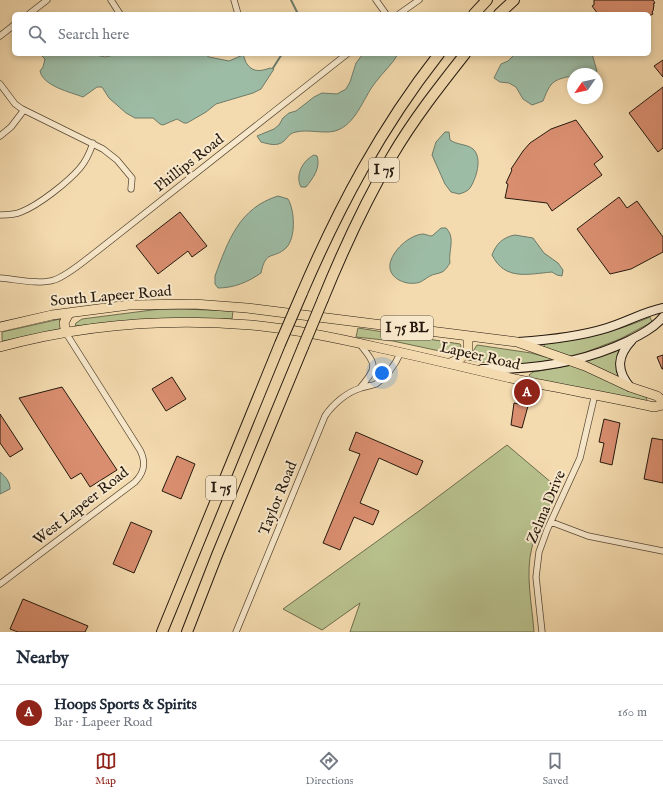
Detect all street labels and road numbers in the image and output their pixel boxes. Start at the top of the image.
street label: Phillips Road [150,129,229,196]
road number: I 75 [369,158,399,182]
street label: South Lapeer Road [50,281,173,311]
road number: I 75 BL [381,316,433,340]
street label: Lapeer Road [438,338,523,375]
street label: Taylor Road [255,457,302,538]
street label: West Lapeer Road [29,462,133,549]
street label: Zelma Drive [522,467,570,547]
road number: I 75 [206,476,236,500]

